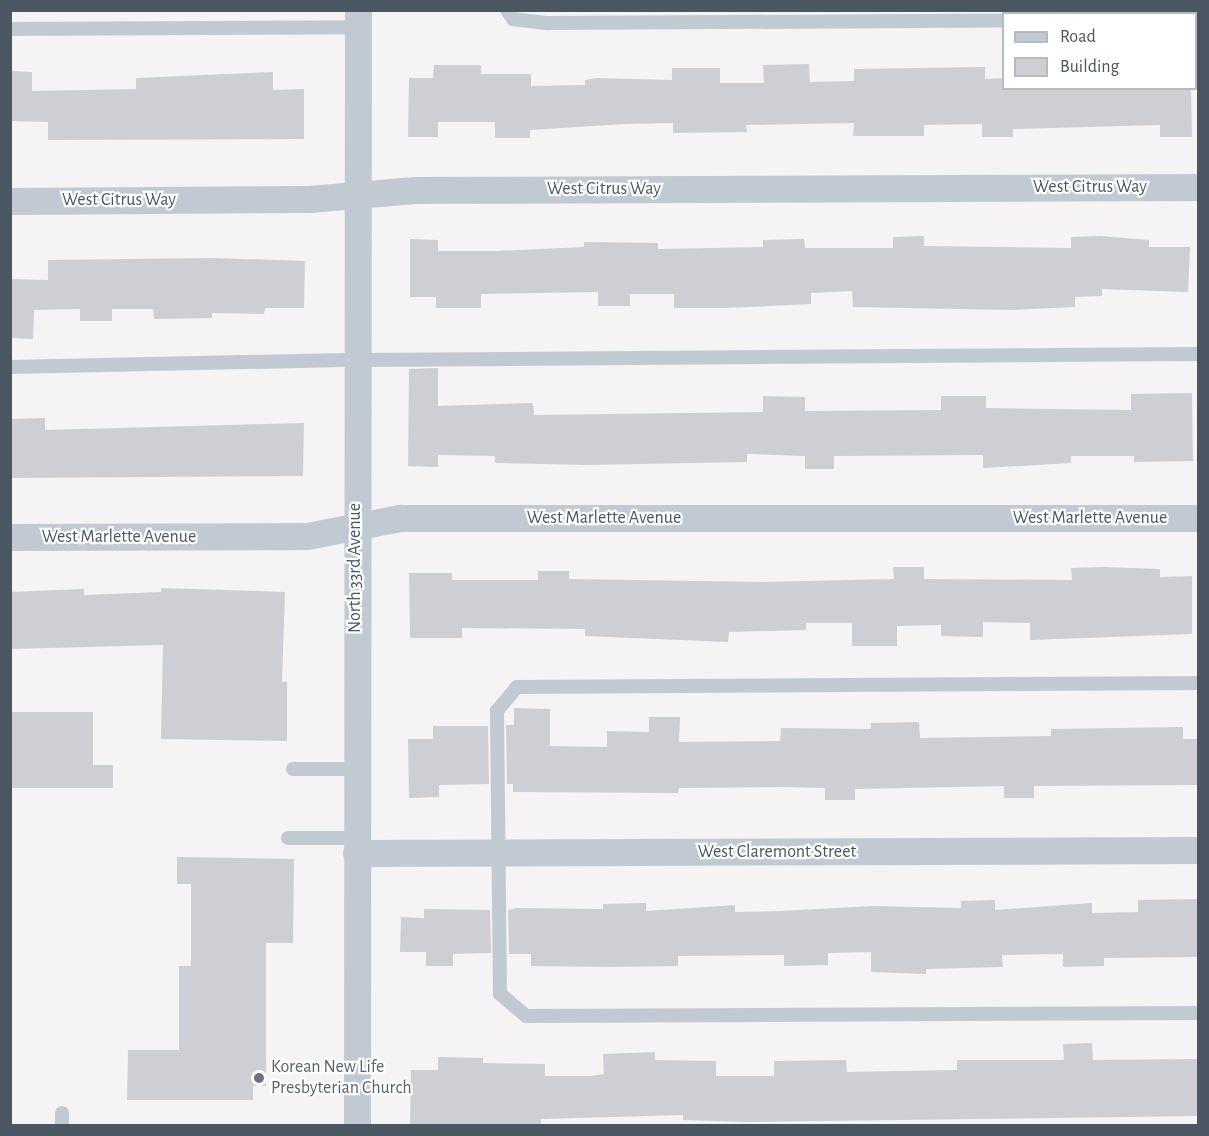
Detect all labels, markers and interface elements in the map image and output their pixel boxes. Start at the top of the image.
legend [1002,12,1197,90]
text: Road [1060,28,1096,46]
text: Building [1060,58,1119,76]
street label: West Citrus Way [1033,176,1147,198]
street label: West Citrus Way [547,178,661,200]
street label: West Citrus Way [62,189,176,211]
street label: North 33rd Avenue [344,503,366,633]
street label: West Marlette Avenue [527,507,681,529]
street label: West Marlette Avenue [1013,507,1167,529]
street label: West Marlette Avenue [42,526,196,548]
street label: West Claremont Street [698,841,856,863]
place label: Korean New Life Presbyterian Church [271,1057,412,1100]
marker: Korean New Life Presbyterian Church [252,1071,266,1085]

